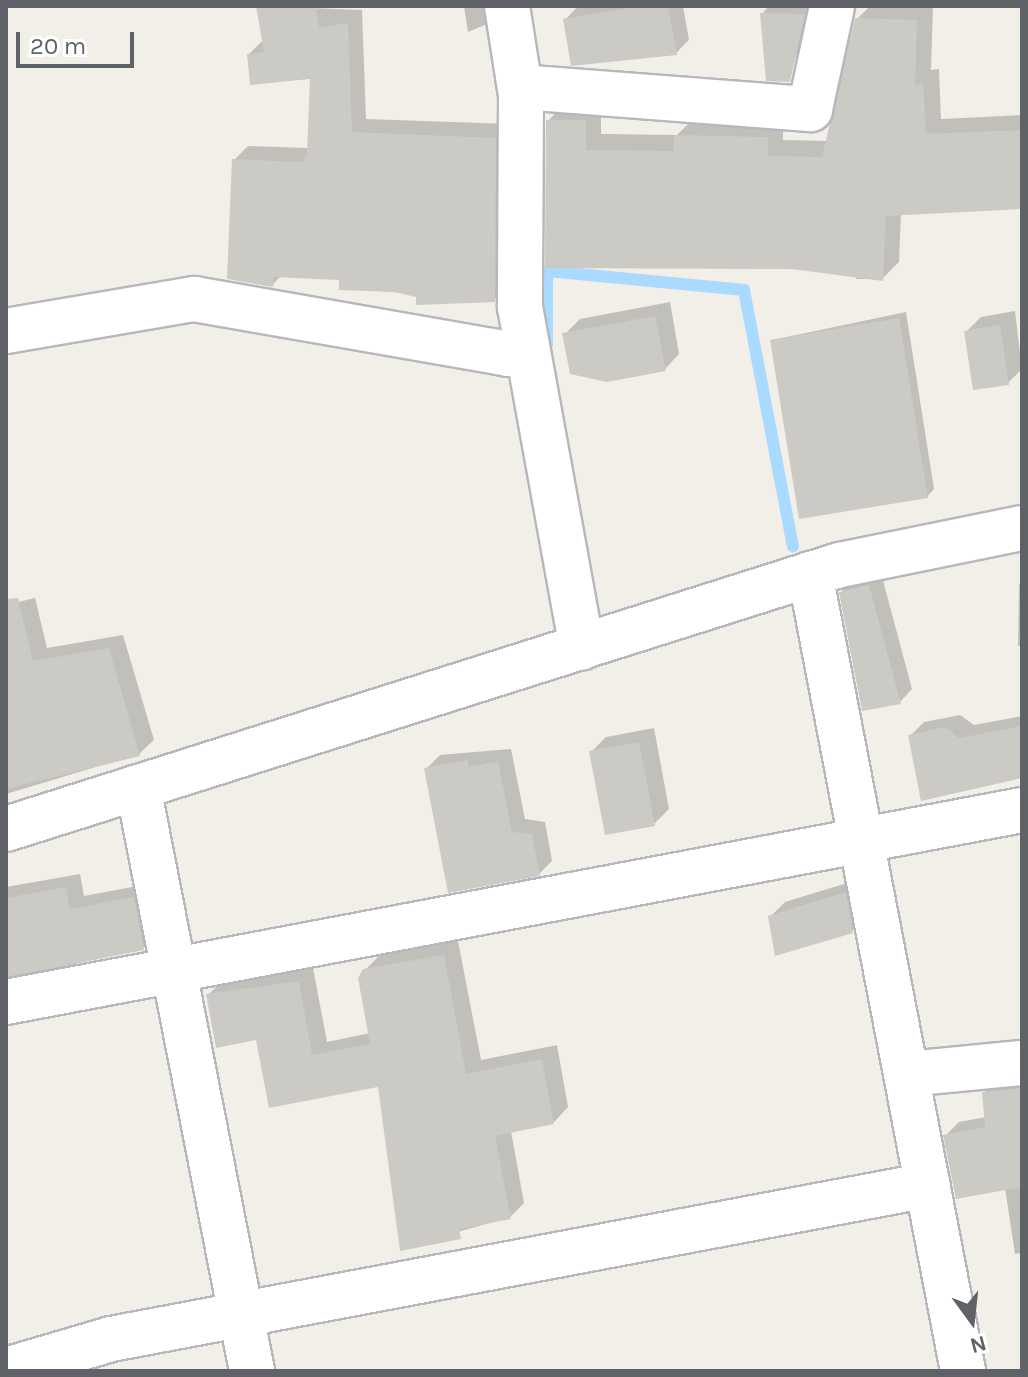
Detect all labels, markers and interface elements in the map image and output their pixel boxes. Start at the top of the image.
scale bar [20,16,138,66]
text: 20 m [30,32,86,60]
north arrow [932,1281,1012,1361]
text: N [967,1330,989,1359]

